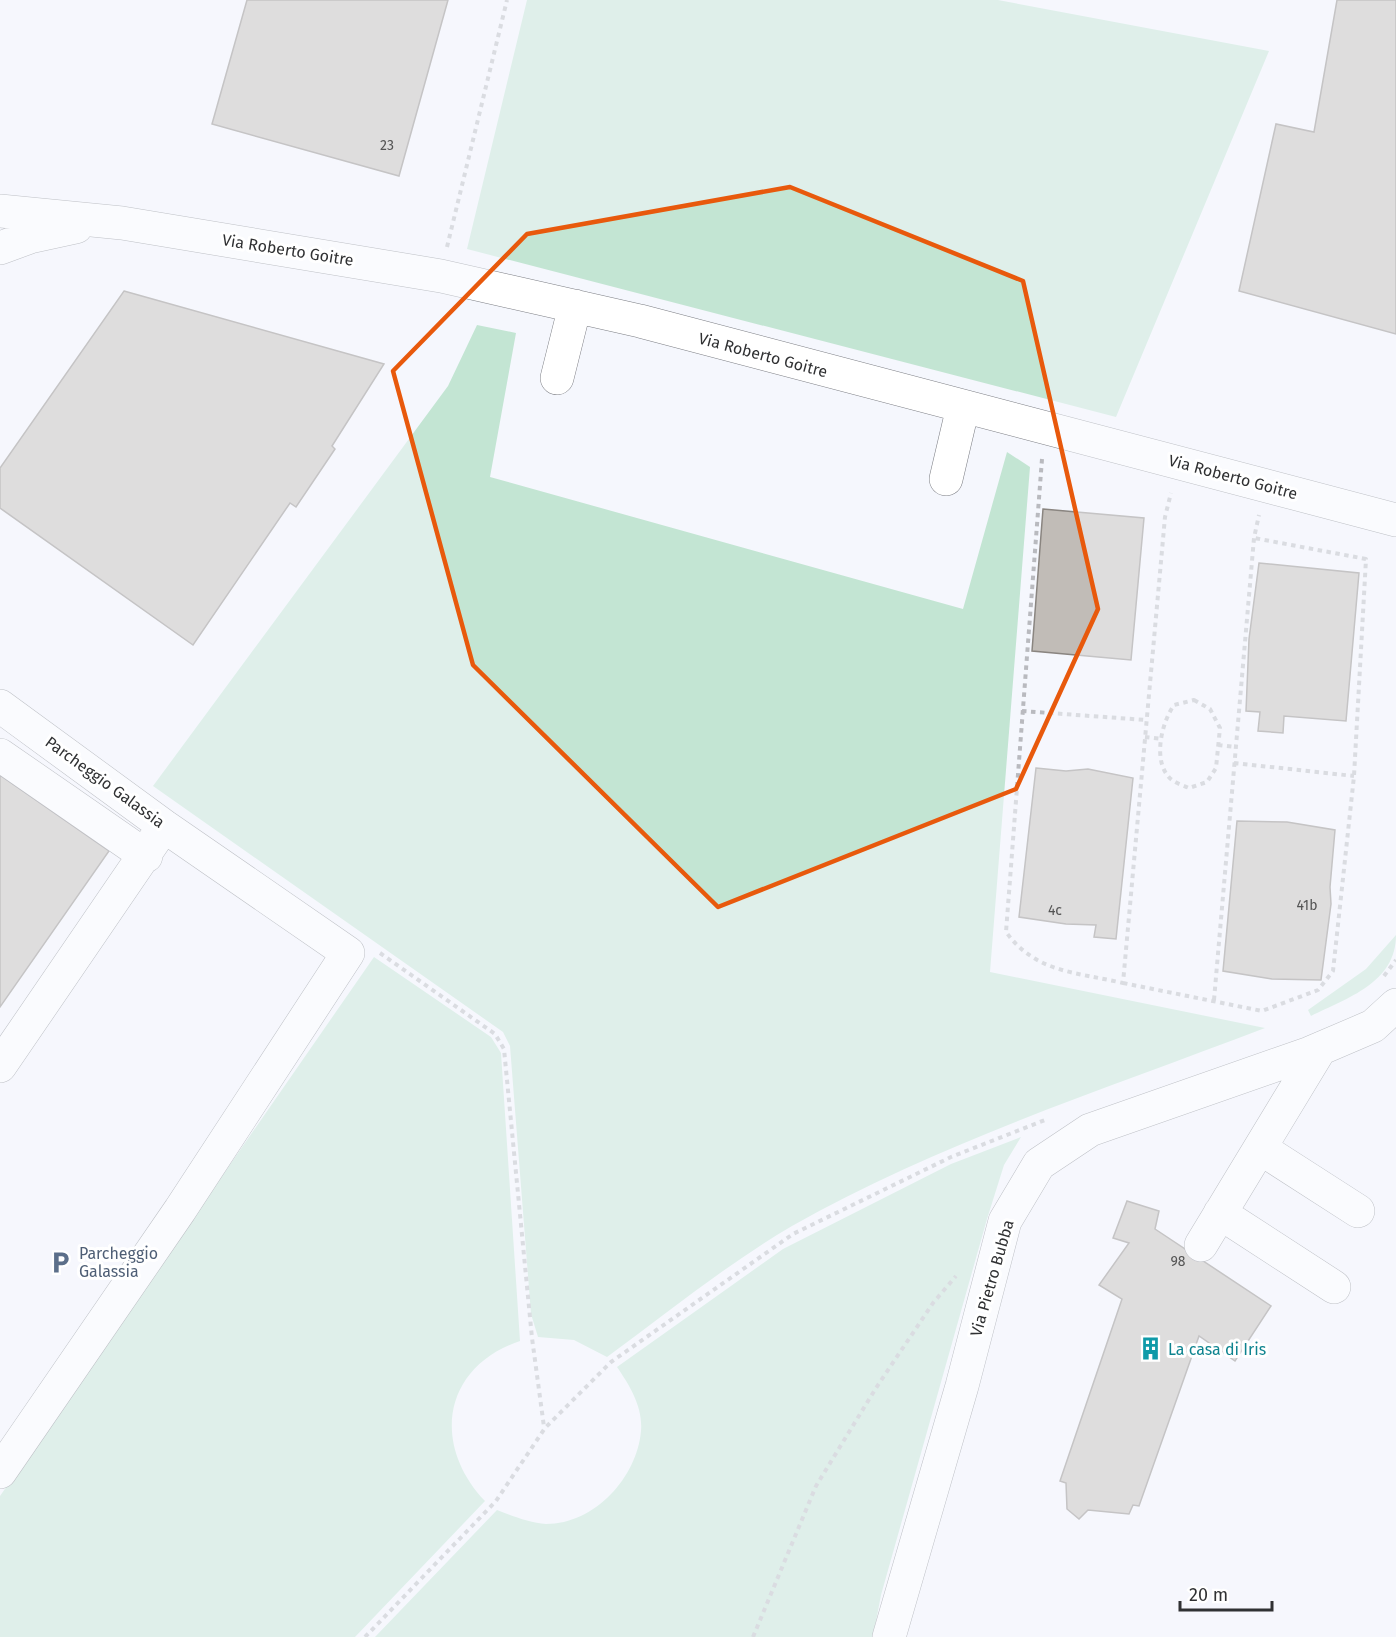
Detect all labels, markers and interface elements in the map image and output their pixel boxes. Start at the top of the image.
house number: 23 [380,137,394,154]
street label: Via Roberto Goitre [221,230,355,270]
street label: Via Roberto Goitre [696,329,830,381]
street label: Via Roberto Goitre [1166,451,1300,503]
street label: Parcheggio Galassia [42,732,168,832]
house number: 41b [1296,897,1318,914]
house number: 4c [1048,902,1062,919]
street label: Via Pietro Bubba [966,1217,1018,1339]
place label: Parcheggio Galassia [79,1244,158,1281]
parking icon: Parcheggio Galassia [48,1249,74,1275]
house number: 98 [1170,1253,1186,1270]
building icon: La casa di Iris [1137,1336,1163,1362]
place label: La casa di Iris [1168,1340,1266,1359]
scale bar [1180,1574,1272,1612]
text: 20 m [1189,1584,1228,1606]

